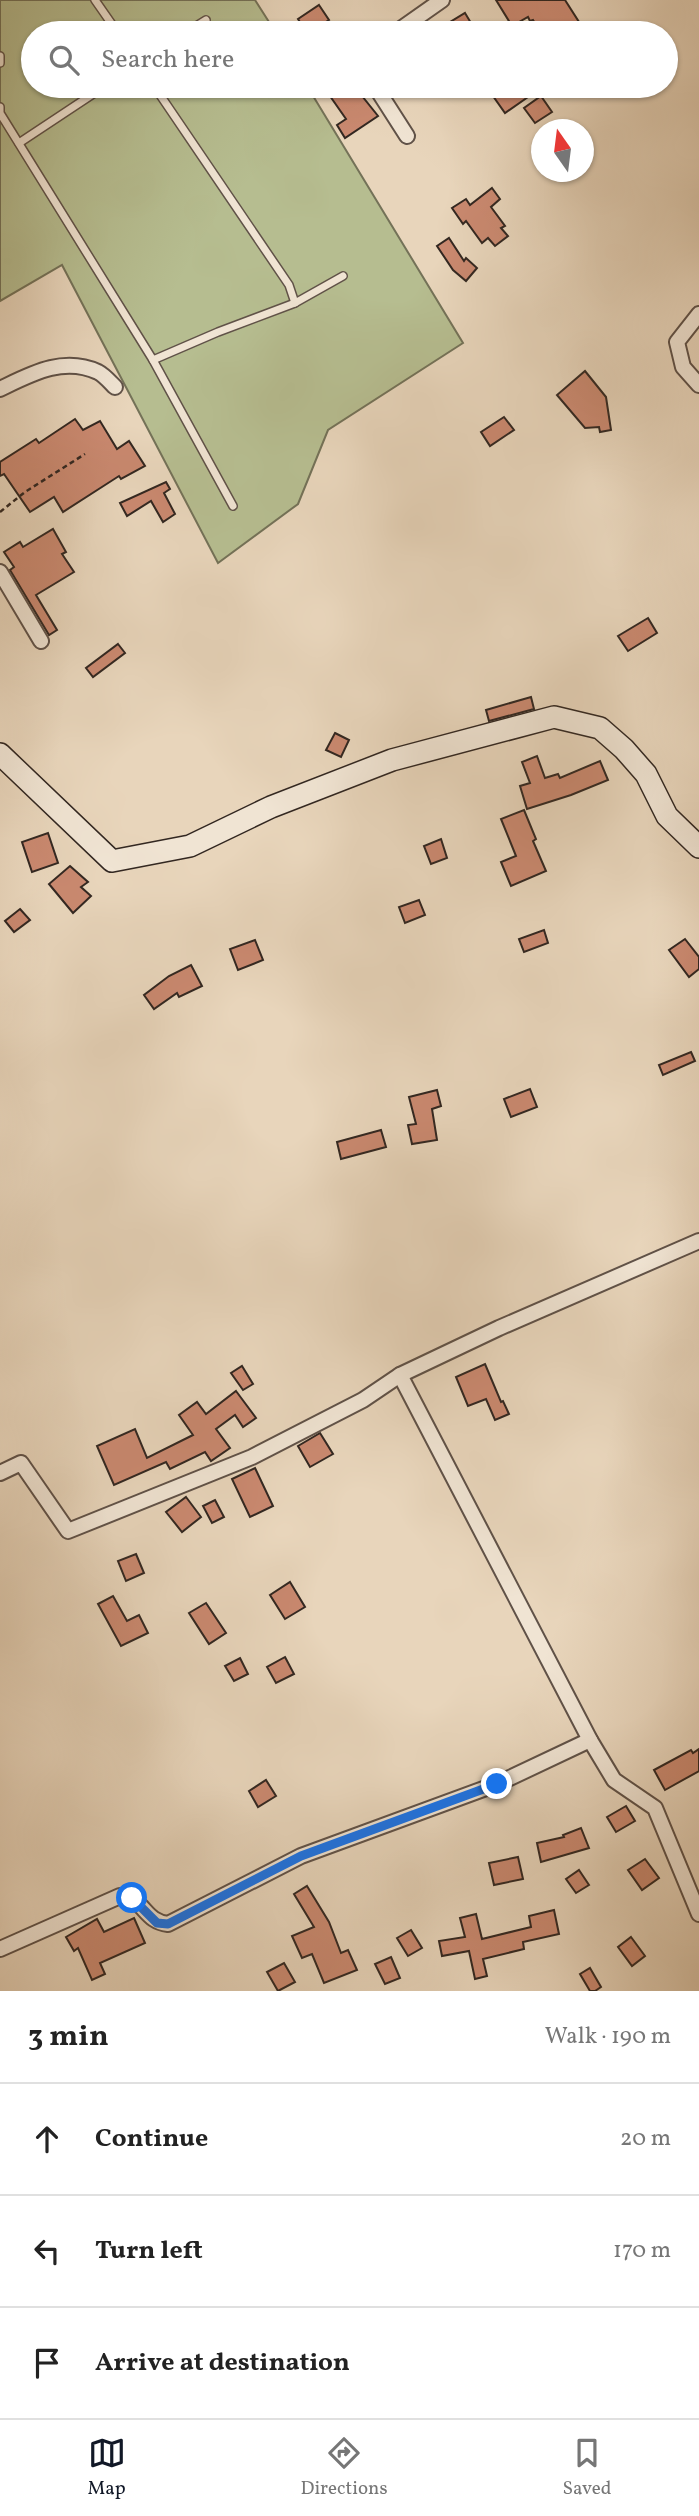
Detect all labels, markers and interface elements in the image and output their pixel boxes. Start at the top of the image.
search box [21,21,678,98]
icon: search [45,41,83,79]
text: Search here [101,42,234,78]
north arrow [531,119,594,182]
route end [481,1768,512,1799]
route start [116,1882,147,1913]
text: 3 min [28,2016,109,2058]
text: Walk · 190 m [545,2021,671,2053]
icon: ahead [28,2120,66,2158]
text: Continue [95,2121,208,2157]
text: 20 m [620,2123,671,2155]
icon: left [28,2232,66,2270]
text: Turn left [95,2233,203,2269]
text: 170 m [613,2235,671,2267]
icon: arrive [28,2344,66,2382]
text: Arrive at destination [95,2345,350,2381]
tab: Map [87,2434,126,2502]
tab: Directions [301,2434,388,2502]
tab: Saved [563,2434,611,2502]

